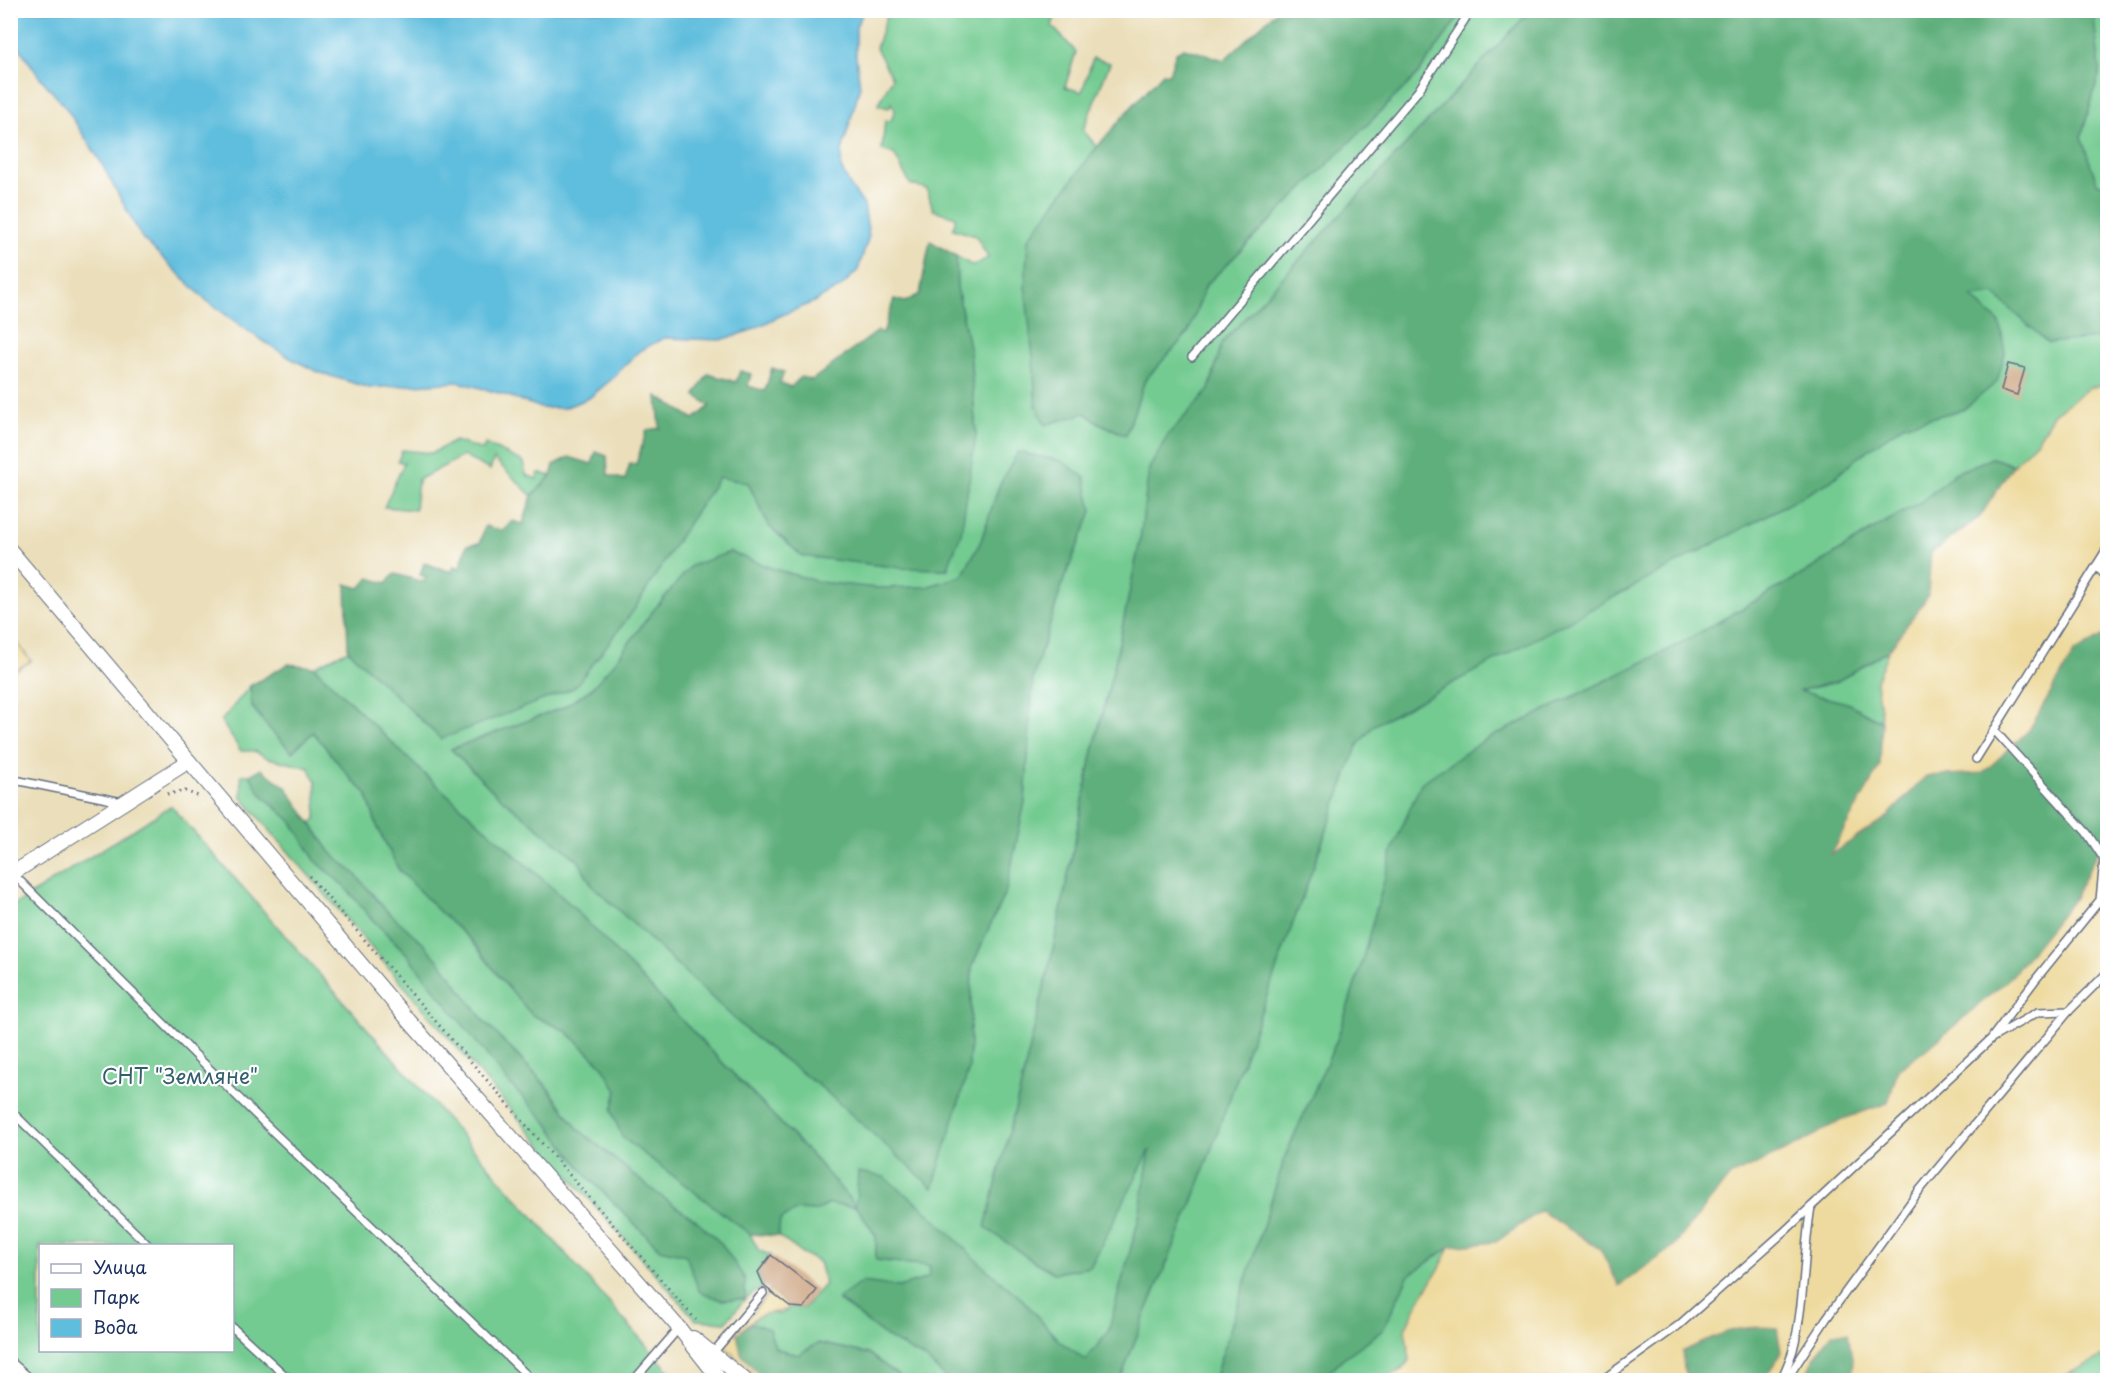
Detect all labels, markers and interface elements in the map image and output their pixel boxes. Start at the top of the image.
park label: СНТ "Земляне" [102,1059,258,1091]
legend [39,1244,234,1352]
text: Улица [93,1253,147,1280]
text: Парк [93,1283,140,1310]
text: Вода [93,1313,138,1340]

